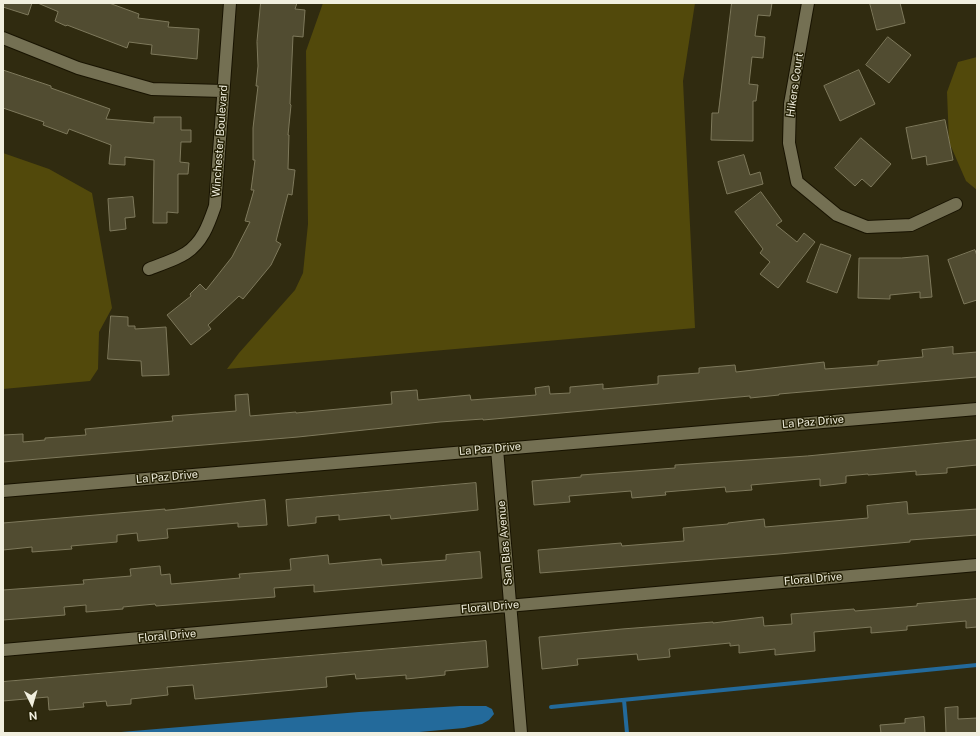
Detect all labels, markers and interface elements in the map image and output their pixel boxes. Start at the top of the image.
street label: Hikers Court [784,52,806,118]
street label: Winchester Boulevard [209,84,231,198]
street label: La Paz Drive [781,413,845,431]
street label: La Paz Drive [458,440,522,458]
street label: La Paz Drive [135,468,199,486]
street label: San Blas Avenue [495,500,515,586]
street label: Floral Drive [783,570,843,588]
street label: Floral Drive [460,598,520,616]
street label: Floral Drive [137,627,197,645]
north arrow [12,684,52,724]
text: N [28,710,38,722]

